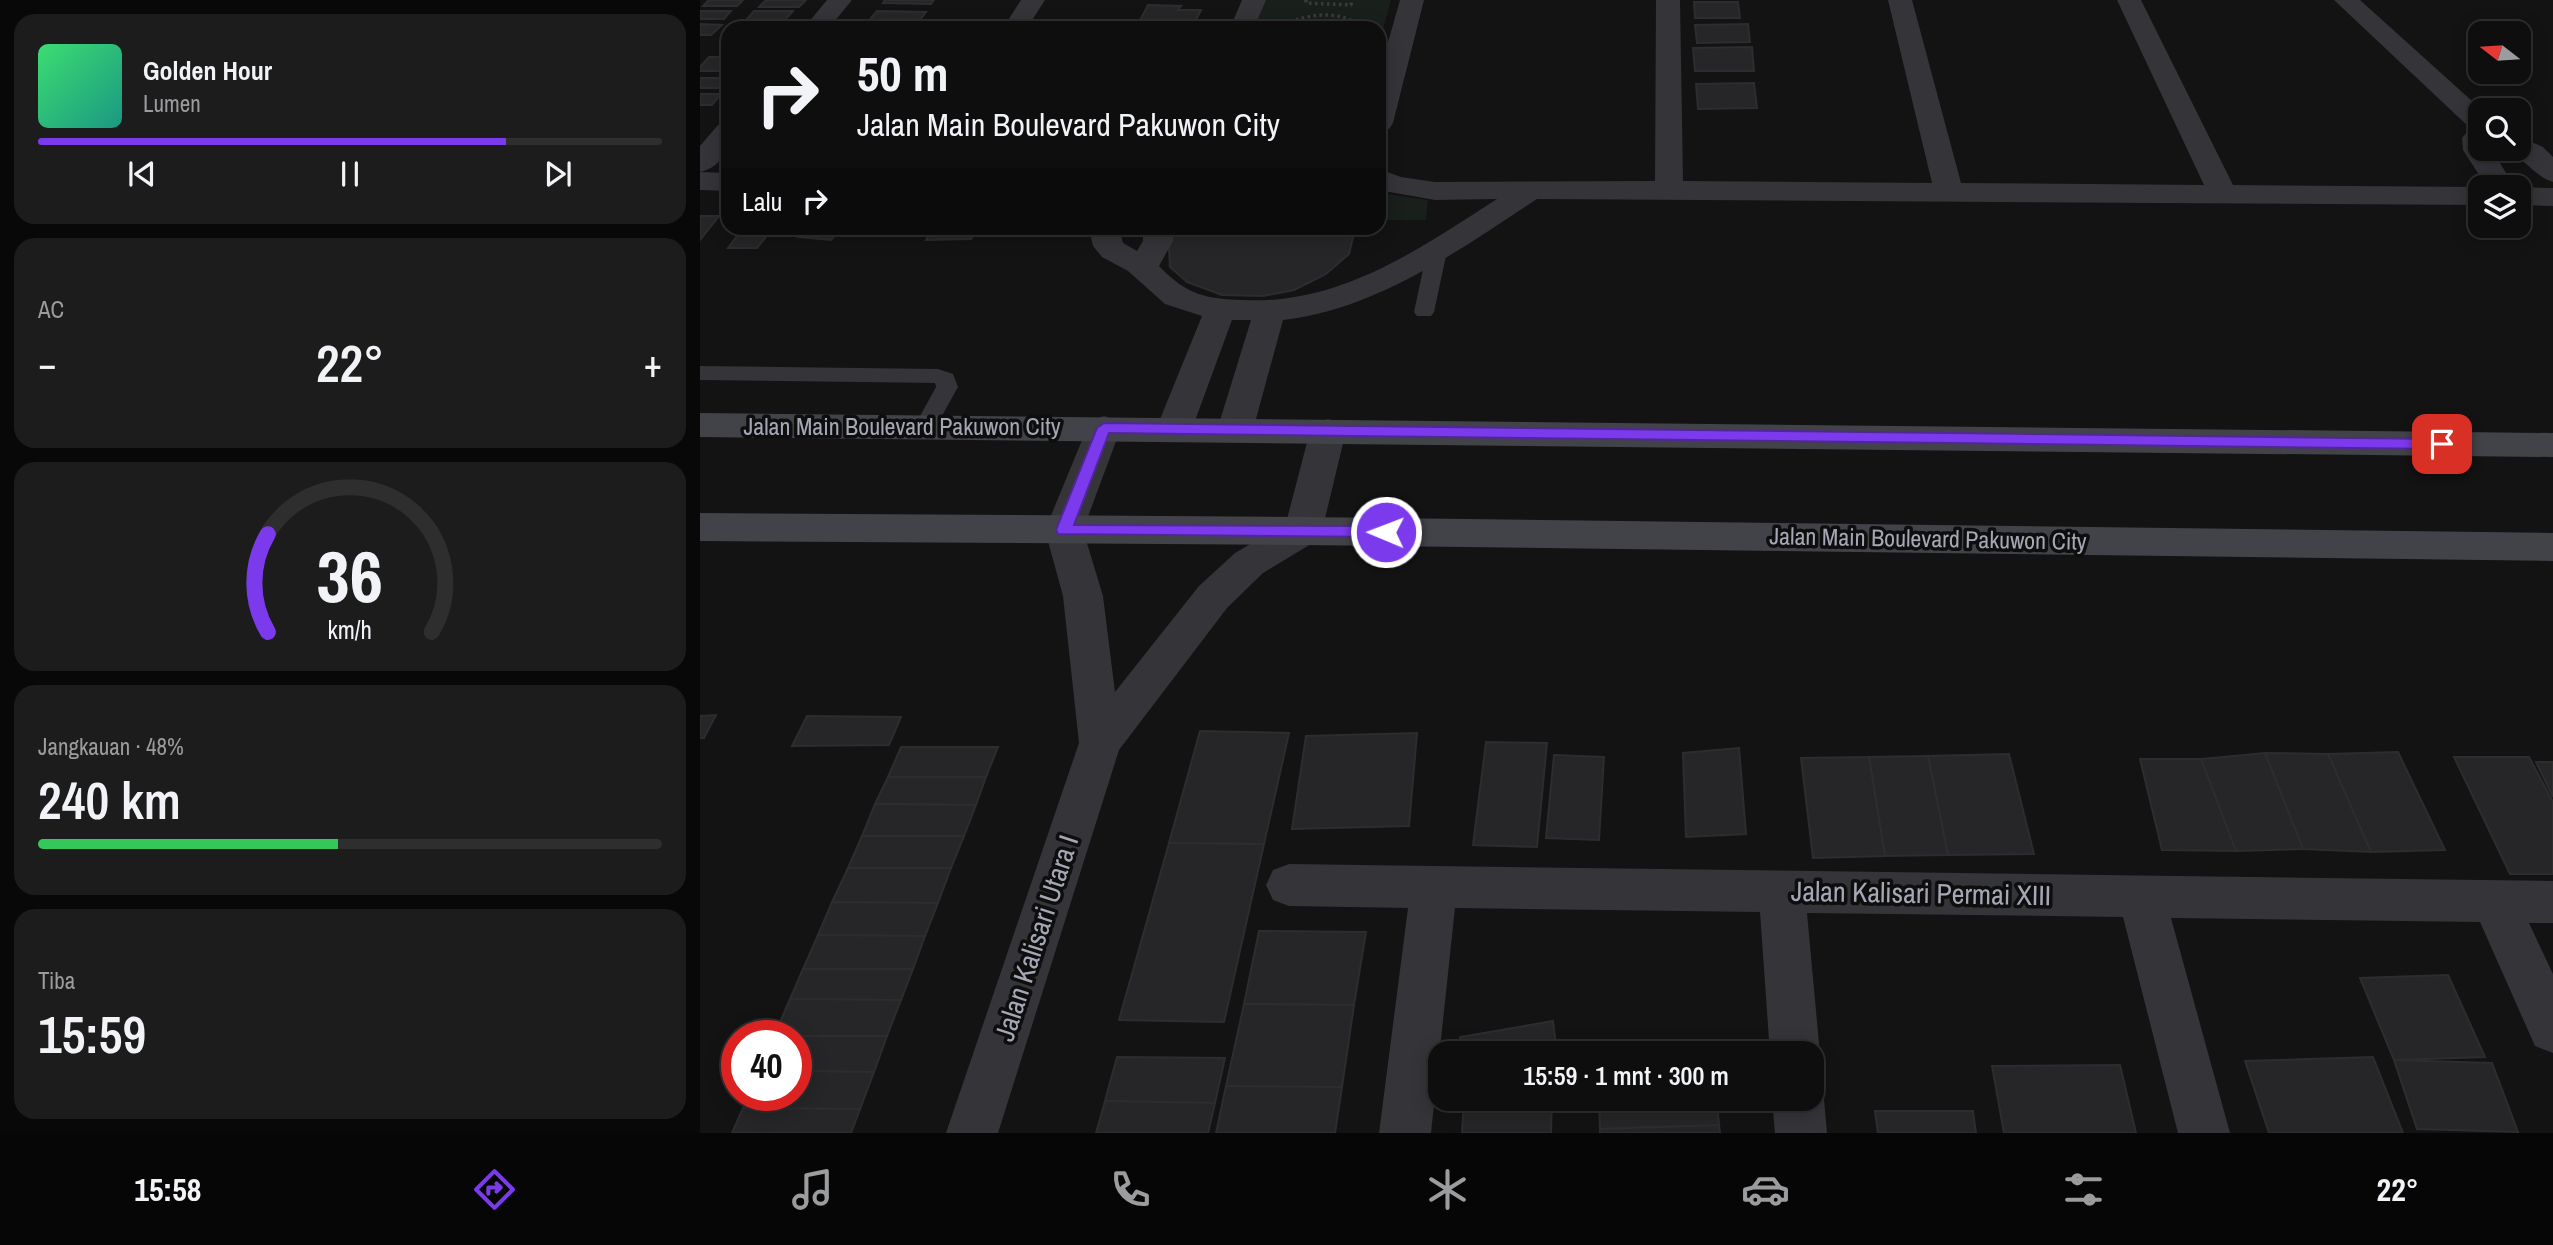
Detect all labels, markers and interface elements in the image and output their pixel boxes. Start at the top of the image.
north arrow [2468,21,2530,84]
map controls [2468,21,2531,238]
text: 50 m [857,40,949,106]
icon: right [742,49,833,140]
text: Golden Hour [143,53,272,88]
text: Lumen [143,88,201,119]
button: search [2468,98,2531,161]
text: Jalan Main Boulevard Pakuwon City [857,103,1280,146]
icon: previous [123,155,161,193]
icon: pause [331,155,369,193]
icon: next [539,155,577,193]
button: layers [2468,175,2531,238]
icon: right [796,182,834,220]
text: Lalu [742,184,782,219]
text: AC [38,294,64,325]
text: 22° [316,328,384,398]
text: − [38,338,56,389]
text: + [644,338,662,389]
street label: Jalan Main Boulevard Pakuwon City [743,410,1061,442]
pin [2412,414,2472,474]
icon: arrive [2423,425,2461,463]
position arrow [1349,495,1423,569]
street label: Jalan Main Boulevard Pakuwon City [1769,519,2087,557]
text: 36 [317,528,383,626]
text: km/h [328,613,372,647]
text: Jangkauan · 48% [38,731,184,762]
text: 240 km [38,765,181,835]
street label: Jalan Kalisari Utara I [985,830,1087,1046]
street label: Jalan Kalisari Permai XIII [1791,872,2051,914]
text: Tiba [38,965,75,996]
text: 15:59 [38,999,146,1069]
speed limit sign: 40 [721,1020,812,1111]
text: 15:59 · 1 mnt · 300 m [1523,1058,1729,1093]
icon: directions [470,1165,519,1214]
icon: music [788,1165,837,1214]
icon: phone [1106,1165,1155,1214]
icon: climate [1423,1165,1472,1214]
icon: car [1741,1165,1790,1214]
icon: filters [2059,1165,2108,1214]
text: 15:58 [134,1168,201,1211]
text: 22° [2377,1168,2419,1211]

